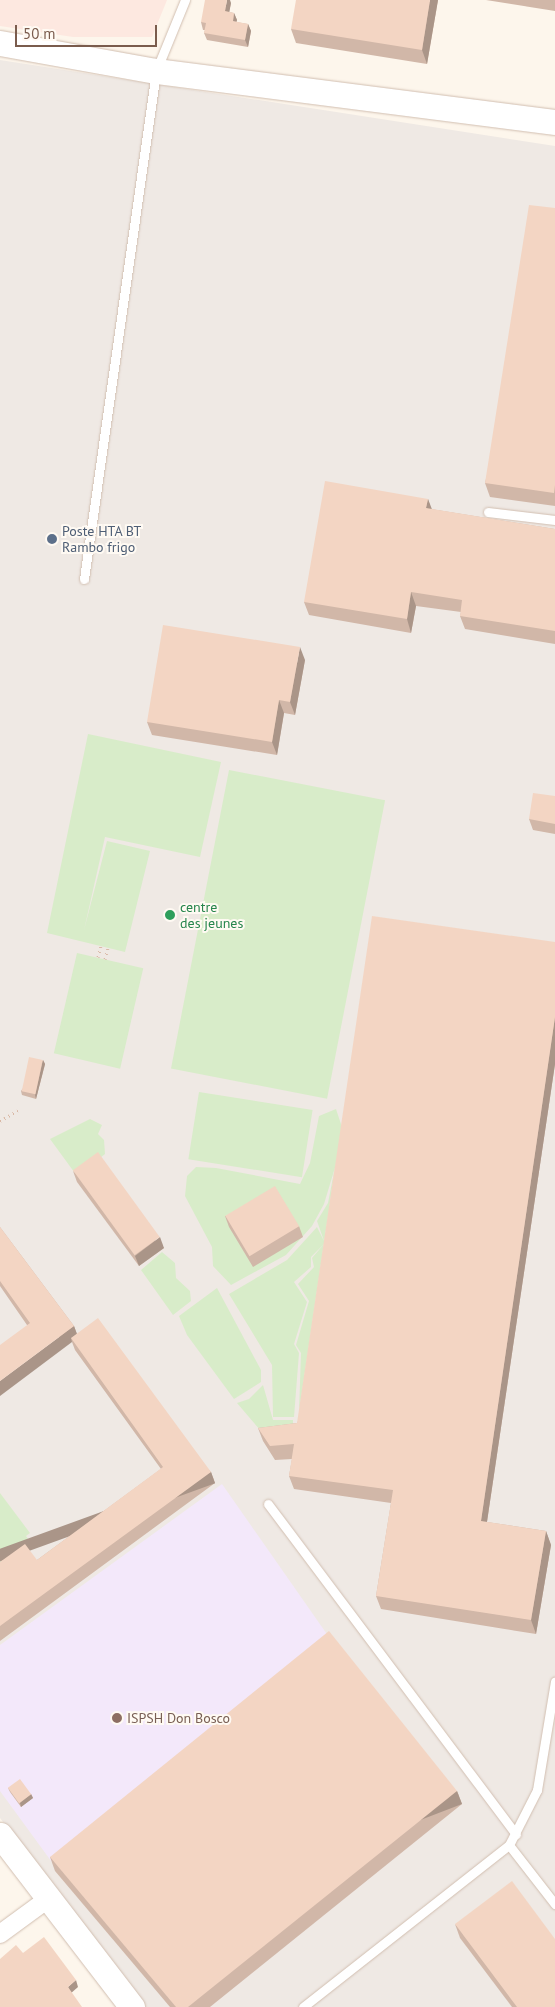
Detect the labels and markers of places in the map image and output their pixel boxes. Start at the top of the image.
place label: Poste HTA BT Rambo frigo [62,523,142,556]
marker: Poste HTA BT Rambo frigo [46,533,58,545]
place label: centre des jeunes [180,899,243,932]
marker: centre des jeunes [164,909,176,921]
place label: ISPSH Don Bosco [127,1710,230,1726]
marker: ISPSH Don Bosco [111,1712,123,1724]

